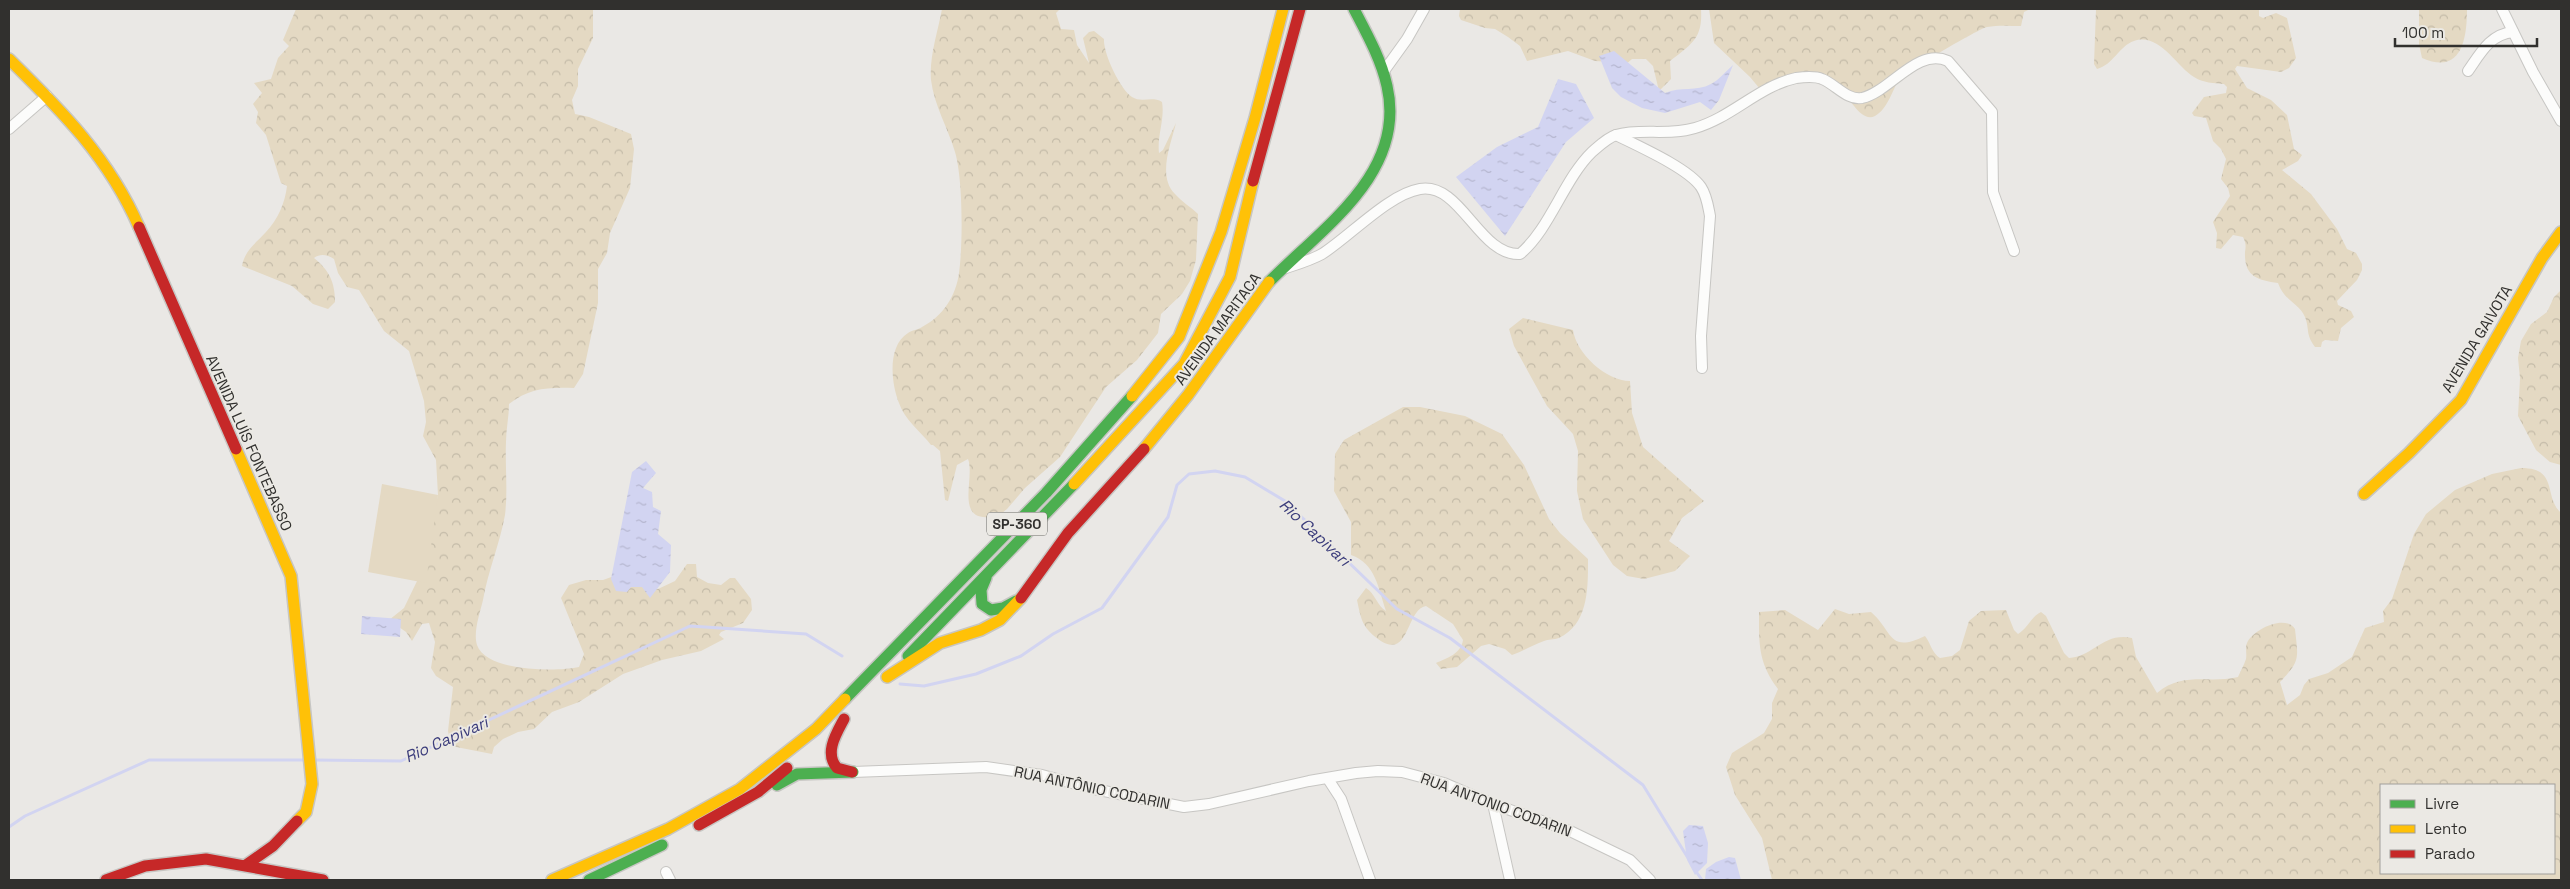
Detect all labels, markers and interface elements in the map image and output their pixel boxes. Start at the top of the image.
scale bar [2395,15,2538,47]
text: 100 m [2402,23,2444,42]
street label: AVENIDA MARITACA [1170,268,1265,389]
street label: AVENIDA GAIVOTA [2437,281,2516,396]
street label: AVENIDA LUÍS FONTEBASSO [202,352,297,534]
water label: Rio Capivari [1275,494,1356,572]
road number: SP-360 [987,512,1047,536]
water label: Rio Capivari [401,711,493,767]
street label: RUA ANTÔNIO CODARIN [1012,762,1172,813]
street label: RUA ANTONIO CODARIN [1418,768,1574,841]
legend [2380,784,2555,874]
text: Livre [2425,794,2459,813]
text: Lento [2425,819,2467,838]
text: Parado [2425,844,2475,863]

